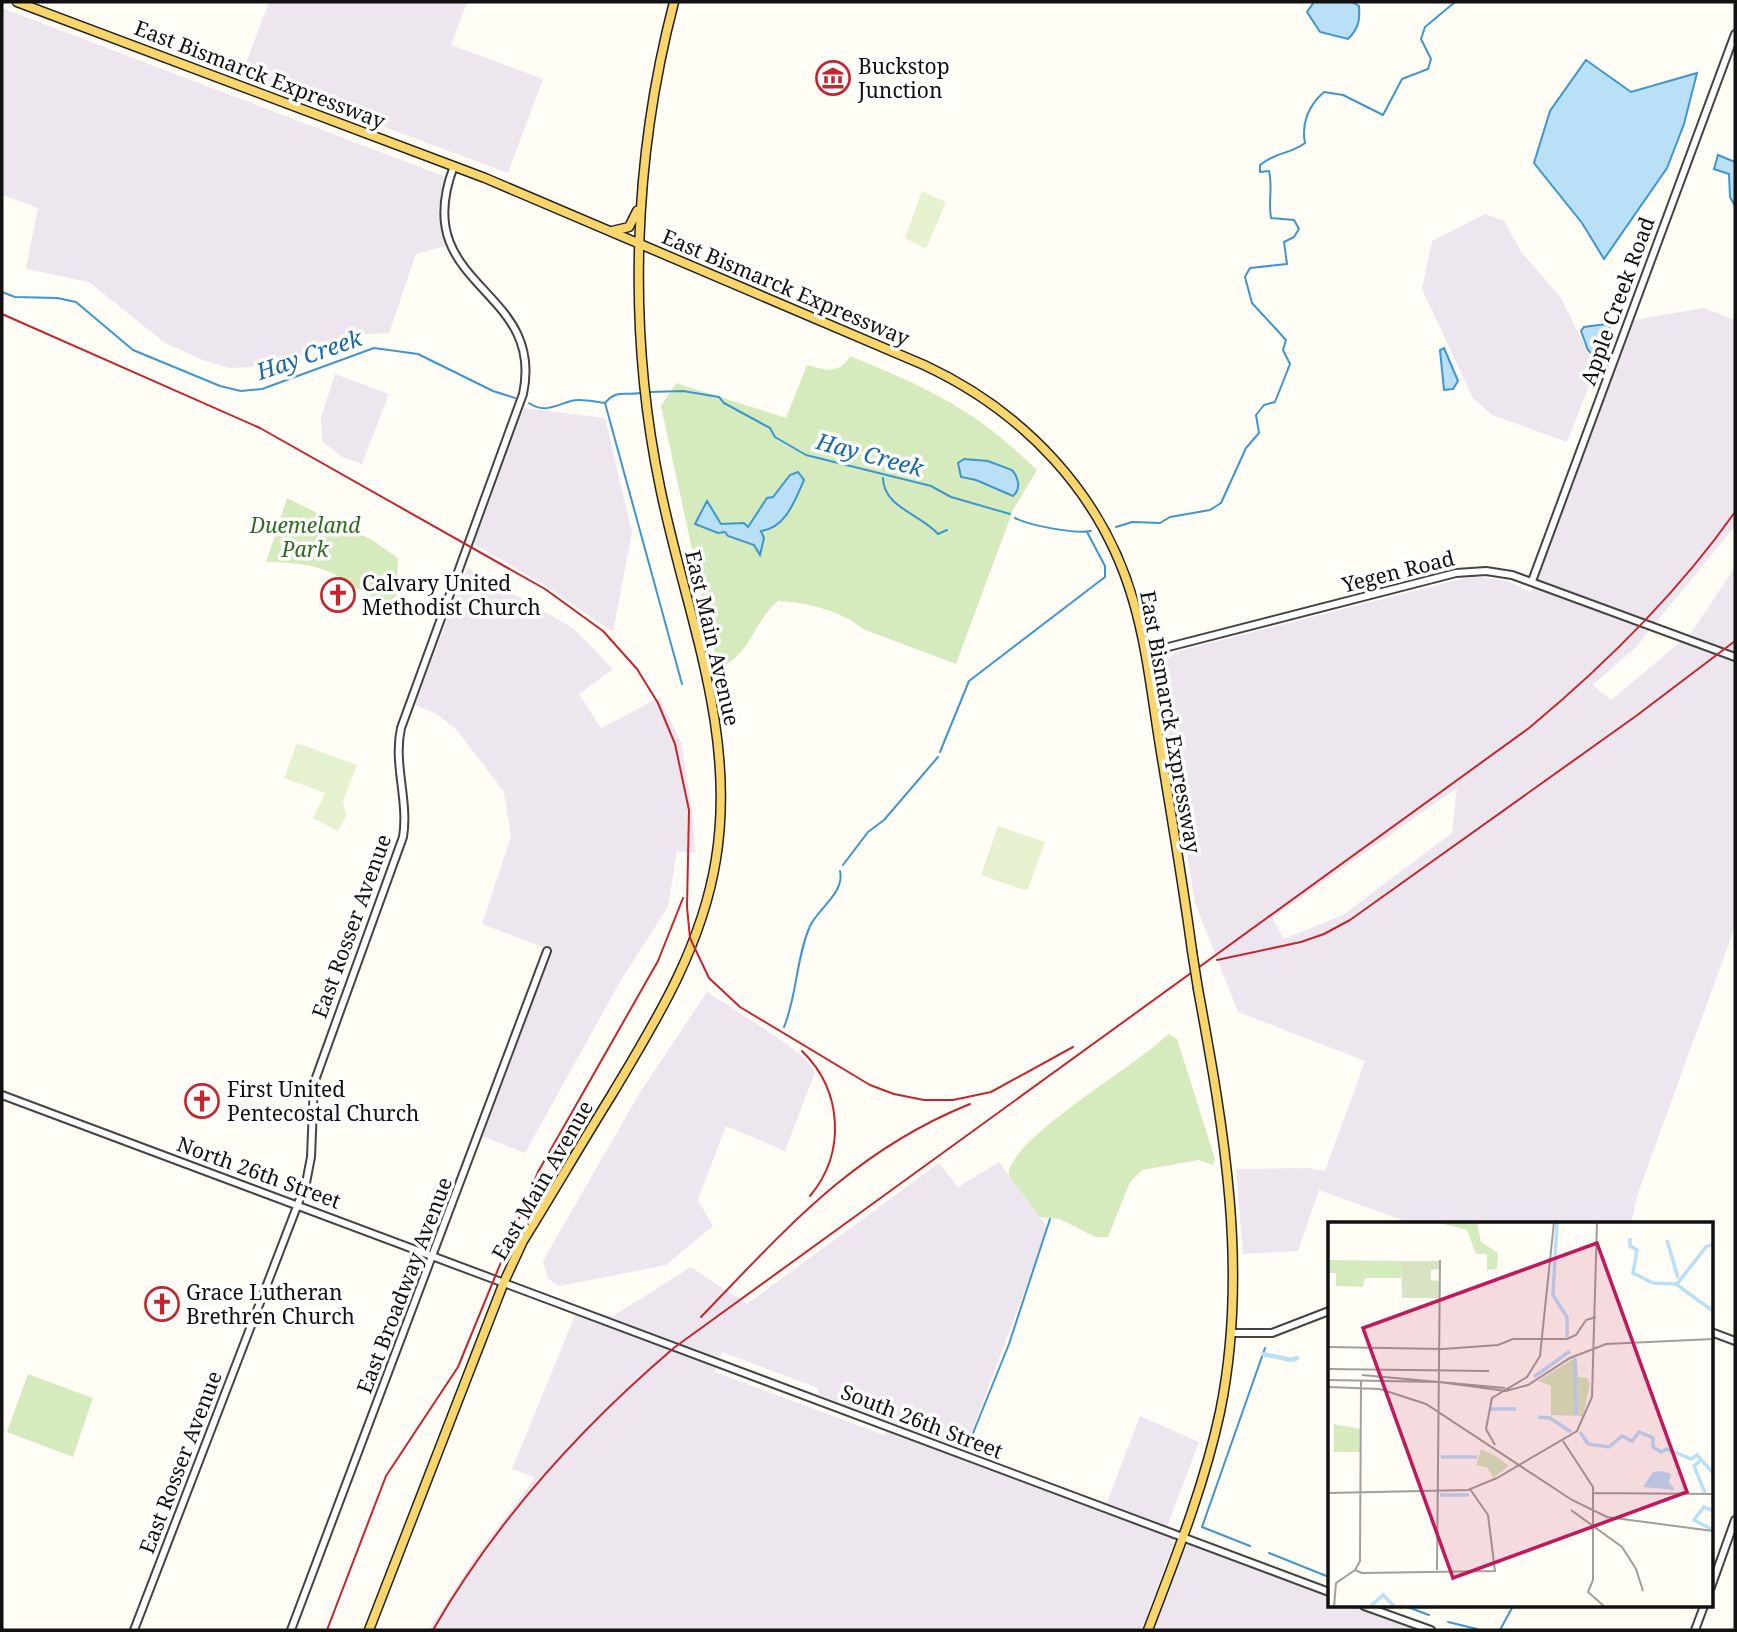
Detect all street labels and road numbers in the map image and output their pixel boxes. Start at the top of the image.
street label: East Bismarck Expressway [131,13,389,135]
street label: Apple Creek Road [1574,213,1661,389]
street label: East Bismarck Expressway [658,222,914,352]
street label: Yegen Road [1338,543,1457,599]
street label: East Main Avenue [679,547,747,729]
street label: East Bismarck Expressway [1134,588,1208,856]
street label: East Rosser Avenue [305,830,397,1022]
street label: East Main Avenue [485,1095,599,1265]
street label: North 26th Street [173,1129,345,1215]
street label: East Broadway Avenue [350,1173,458,1397]
street label: East Rosser Avenue [132,1367,228,1557]
street label: South 26th Street [837,1377,1007,1465]

